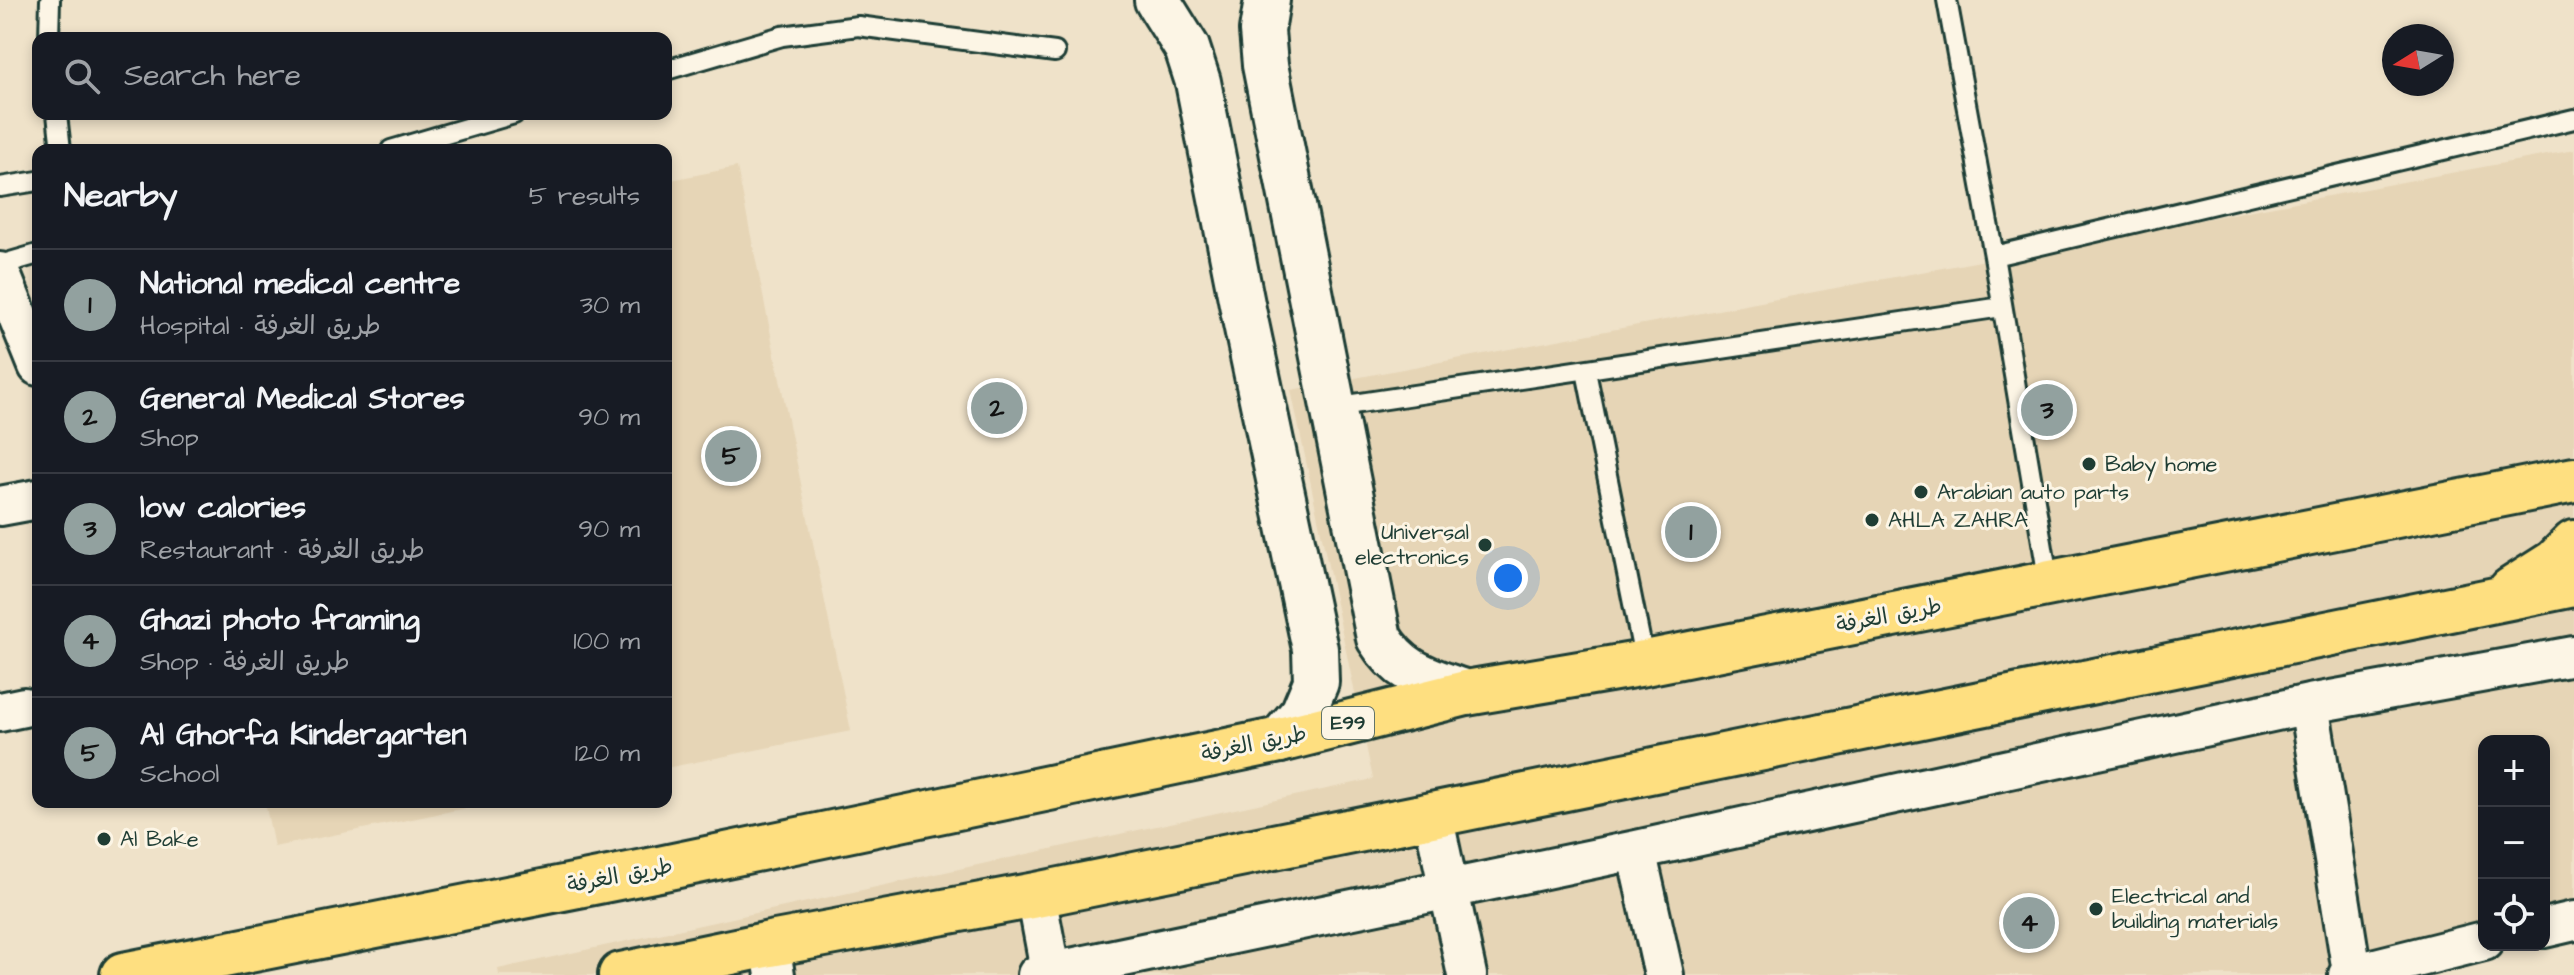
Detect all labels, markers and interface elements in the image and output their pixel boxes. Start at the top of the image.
north arrow [2382,24,2454,96]
search box [32,32,672,120]
icon: search [60,54,104,98]
text: Search here [124,55,301,97]
text: Nearby [64,172,178,220]
text: 5 results [529,178,640,214]
text: National medical centre [140,263,460,305]
text: 1 [88,287,92,323]
text: 30 m [580,287,640,323]
text: Hospital · طريق الغرفة [140,308,381,344]
text: General Medical Stores [140,378,465,420]
pin: 2 [971,378,1023,438]
pin: 3 [2021,380,2073,440]
text: 2 [83,399,97,435]
text: 90 m [578,399,640,435]
text: Shop [140,420,199,456]
pin: 5 [705,426,757,486]
place label: Baby home [2105,449,2217,481]
marker: Baby home [2080,455,2098,473]
place label: Arabian auto parts [1937,477,2129,508]
marker: Arabian auto parts [1912,483,1930,501]
text: low calories [140,487,306,529]
pin: 1 [1665,502,1717,562]
place label: AHLA ZAHRA [1888,505,2028,536]
text: 3 [83,511,97,547]
text: 90 m [578,511,640,547]
marker: AHLA ZAHRA [1863,511,1881,529]
place label: Universal electronics [1355,517,1469,573]
text: Restaurant · طريق الغرفة [140,532,425,568]
marker: Universal electronics [1476,536,1494,554]
your location [1488,558,1528,598]
street label: طريق الغرفة [1833,591,1945,641]
text: Ghazi photo framing [140,599,420,641]
text: 4 [81,623,99,659]
text: 100 m [573,623,640,659]
text: Shop · طريق الغرفة [140,644,350,680]
road number: E99 [1322,707,1374,739]
text: Al Ghorfa Kindergarten [140,714,467,756]
street label: طريق الغرفة [1198,718,1310,770]
text: 5 [81,735,99,771]
text: 120 m [575,735,640,771]
map controls [2478,735,2550,951]
button: + [2478,735,2550,807]
text: School [140,756,219,792]
button: − [2478,807,2550,879]
place label: Al Bake [120,824,199,855]
marker: Al Bake [95,830,113,848]
street label: طريق الغرفة [564,851,676,901]
button: locate [2478,879,2550,951]
place label: Electrical and building materials [2112,881,2278,938]
pin: 4 [2003,893,2055,953]
marker: Electrical and building materials [2087,900,2105,918]

